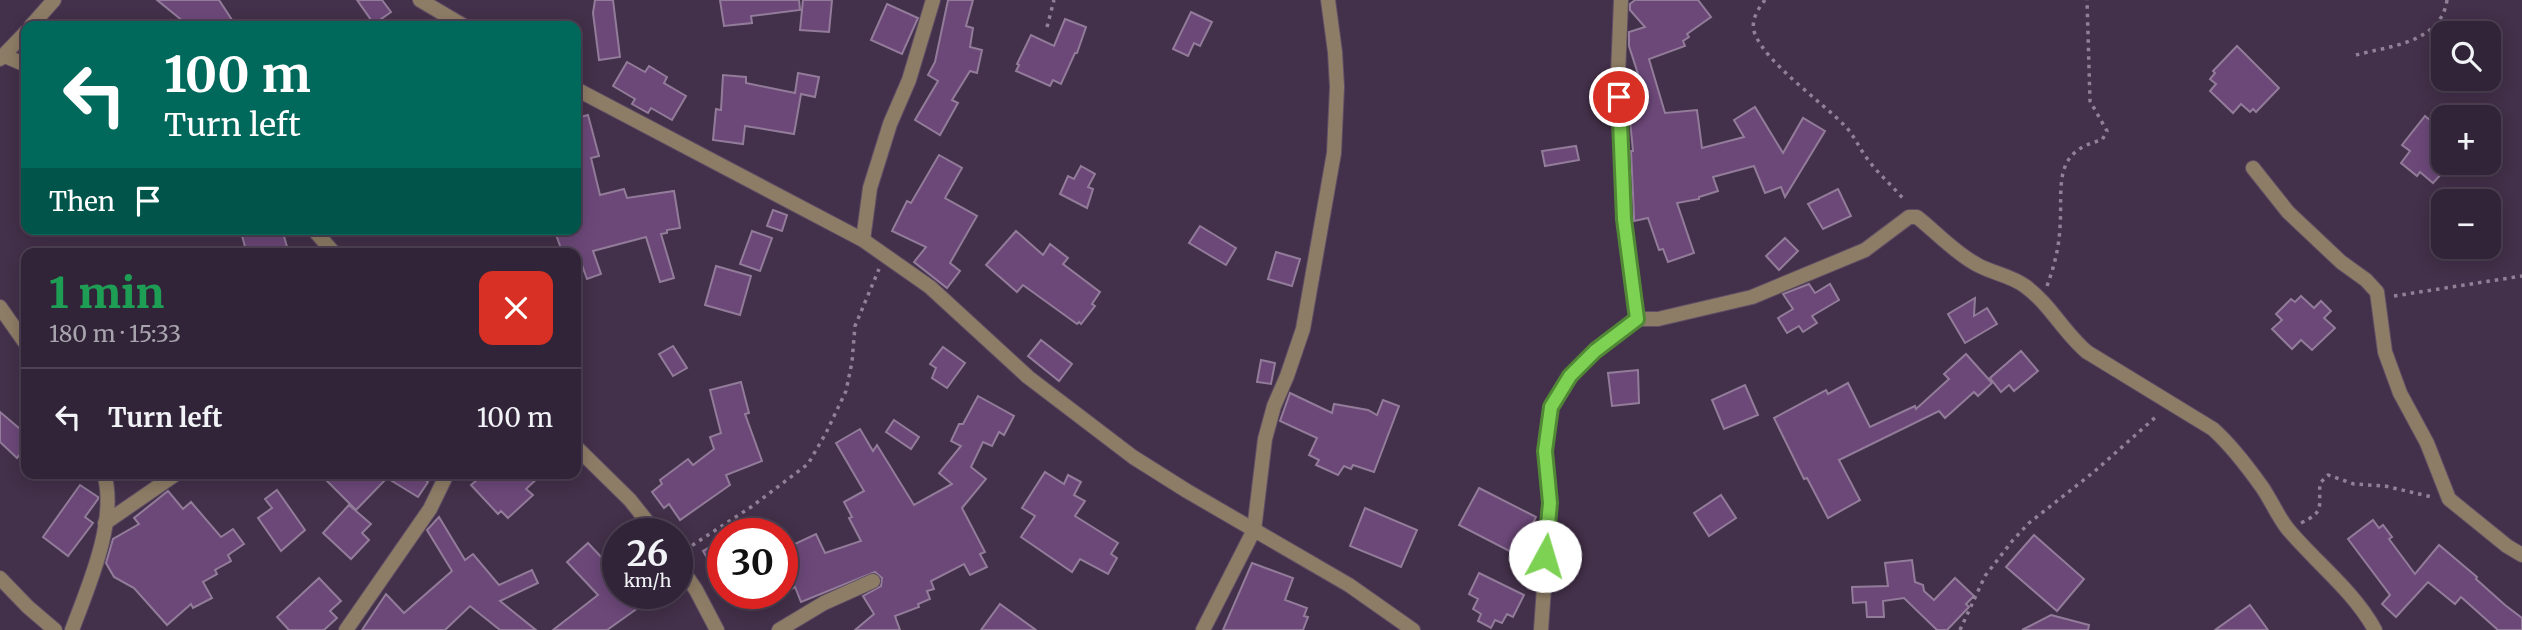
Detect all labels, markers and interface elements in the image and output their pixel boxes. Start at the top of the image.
map controls [2431,21,2501,259]
button: search [2431,21,2501,91]
text: 100 m [164,44,311,105]
icon: left [49,49,140,140]
pin [1589,67,1649,127]
icon: arrive [1600,78,1638,116]
text: Turn left [164,105,301,145]
button: + [2431,105,2501,175]
icon: arrive [129,182,167,220]
text: Then [49,185,115,218]
button: − [2431,189,2501,259]
text: 1 min [49,267,164,319]
button: close [479,271,553,345]
text: 180 m · 15:33 [49,319,181,348]
icon: left [49,398,87,436]
text: Turn left [108,401,222,434]
text: 100 m [477,401,553,434]
speed limit sign: 30 [707,518,798,609]
position arrow [1508,519,1582,593]
text: 26 [627,532,668,576]
text: km/h [624,569,671,592]

